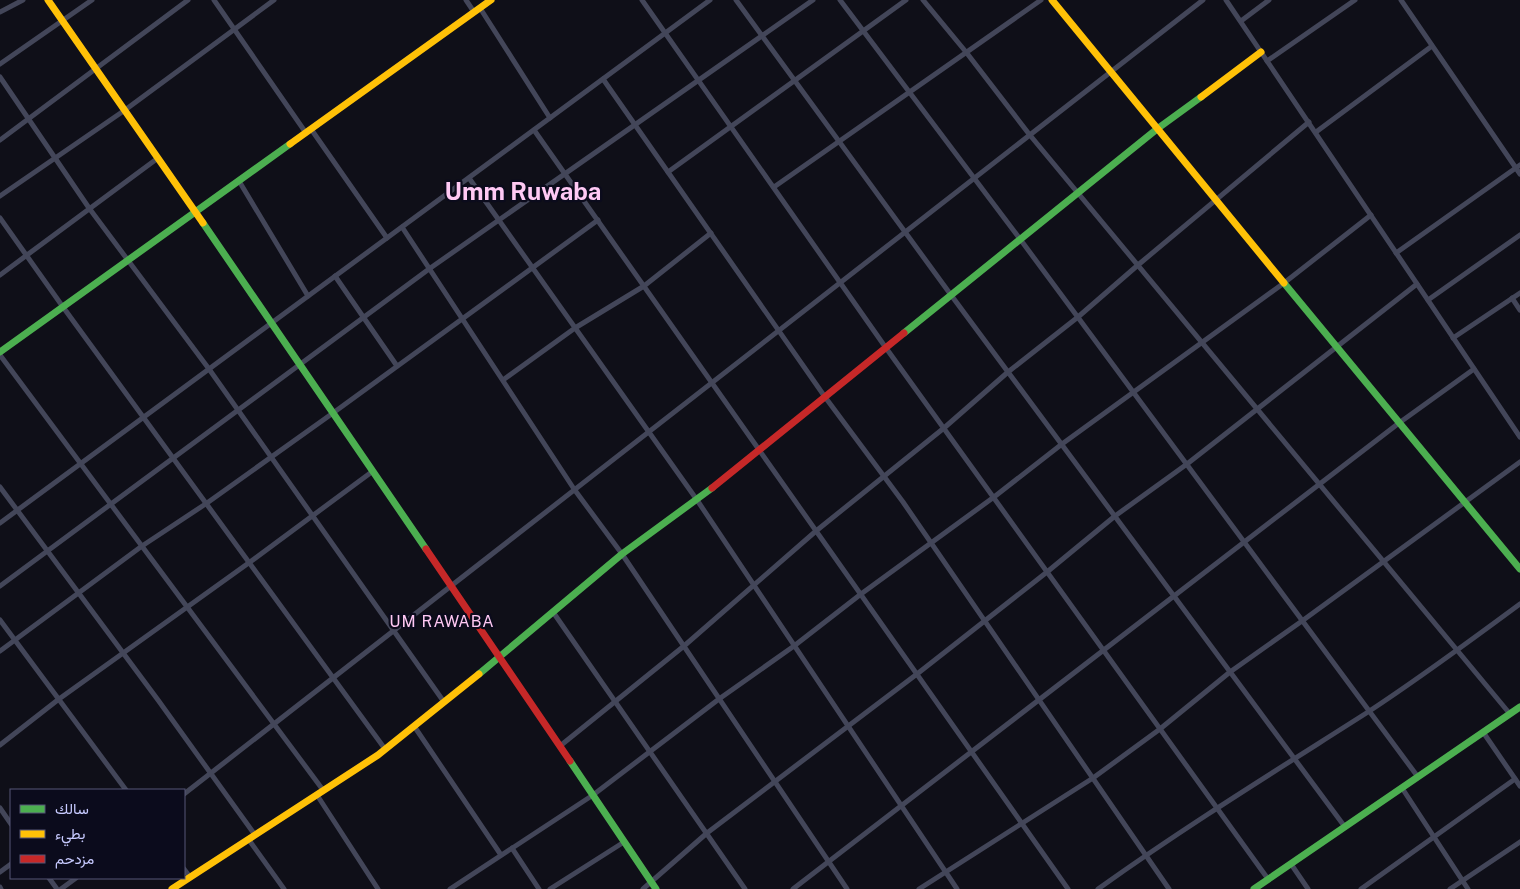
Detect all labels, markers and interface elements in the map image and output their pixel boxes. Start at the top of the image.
district label: Umm Ruwaba [445,177,601,205]
district label: UM RAWABA [389,612,495,631]
legend [10,789,185,879]
text: سالك [55,800,89,817]
text: بطيء [55,825,85,847]
text: مزدحم [55,850,94,869]

